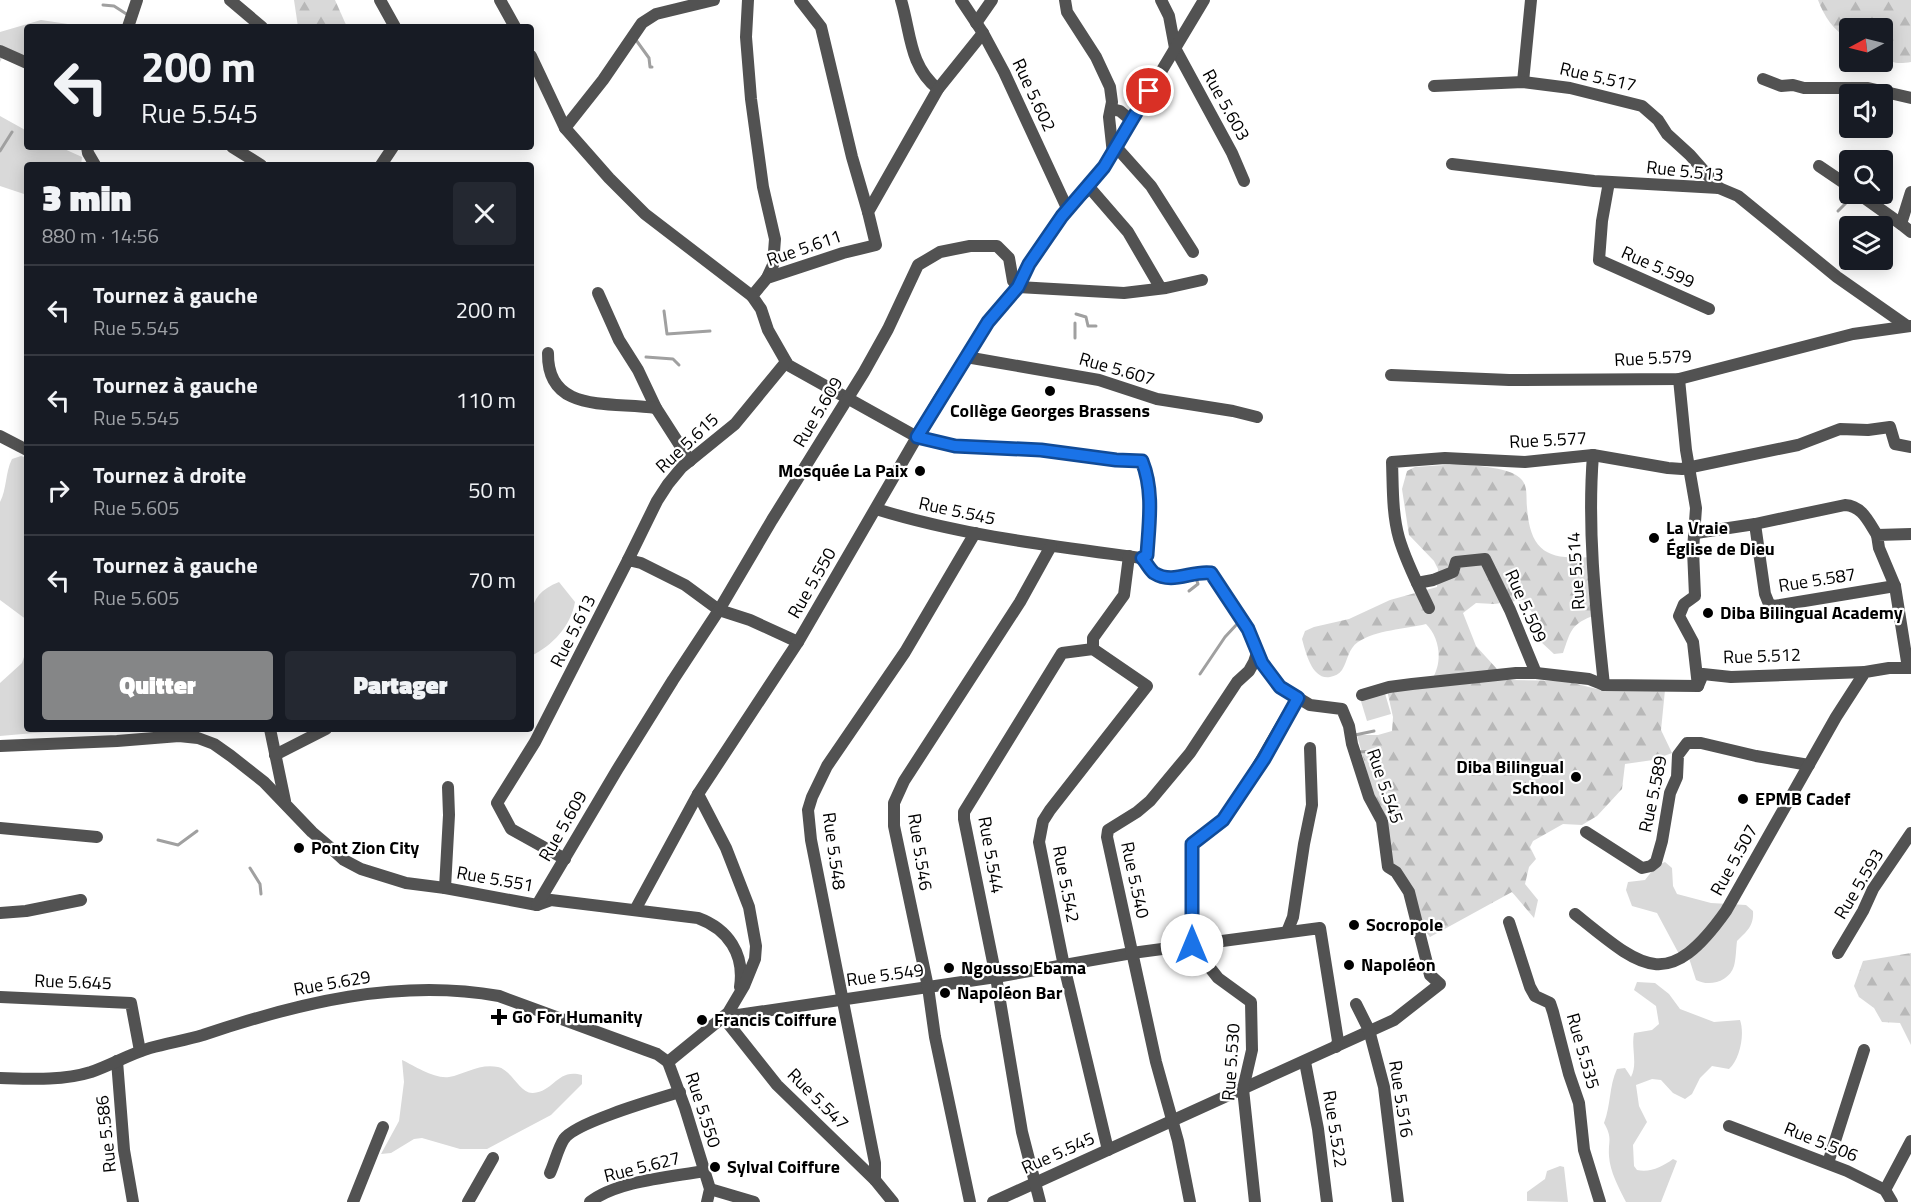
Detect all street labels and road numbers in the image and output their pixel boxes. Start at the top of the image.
street label: Rue 5.602 [1006,54,1063,136]
street label: Rue 5.517 [1557,55,1639,98]
street label: Rue 5.603 [1196,64,1257,145]
street label: Rue 5.513 [1645,153,1725,188]
street label: Rue 5.611 [763,222,845,273]
street label: Rue 5.599 [1617,238,1699,295]
street label: Rue 5.579 [1613,342,1693,373]
street label: Rue 5.607 [1076,345,1158,392]
street label: Rue 5.609 [786,371,849,452]
street label: Rue 5.615 [649,406,724,479]
street label: Rue 5.577 [1508,424,1588,455]
street label: Rue 5.545 [916,489,998,532]
street label: Rue 5.514 [1559,531,1592,611]
street label: Rue 5.550 [780,542,843,623]
street label: Rue 5.587 [1776,560,1857,599]
street label: Rue 5.509 [1498,565,1555,647]
street label: Rue 5.613 [543,590,602,672]
street label: Rue 5.512 [1723,641,1801,670]
street label: Rue 5.545 [1360,745,1411,827]
street label: Rue 5.589 [1631,753,1674,835]
street label: Rue 5.609 [531,785,594,866]
street label: Rue 5.548 [816,811,853,891]
street label: Rue 5.546 [901,811,940,892]
street label: Rue 5.544 [971,814,1012,896]
street label: Rue 5.507 [1703,819,1764,900]
street label: Rue 5.540 [1114,839,1157,921]
street label: Rue 5.542 [1046,843,1087,925]
street label: Rue 5.593 [1827,843,1890,924]
street label: Rue 5.551 [454,858,536,899]
street label: Rue 5.549 [845,956,925,993]
street label: Rue 5.629 [291,962,373,1003]
street label: Rue 5.645 [34,967,112,996]
street label: Rue 5.535 [1560,1010,1607,1092]
street label: Rue 5.530 [1214,1022,1247,1102]
street label: Rue 5.516 [1382,1058,1421,1139]
street label: Rue 5.547 [781,1062,855,1136]
street label: Rue 5.550 [679,1069,728,1151]
street label: Rue 5.522 [1316,1088,1355,1169]
street label: Rue 5.586 [88,1094,123,1174]
street label: Rue 5.506 [1780,1114,1862,1169]
street label: Rue 5.545 [1017,1124,1099,1181]
street label: Rue 5.627 [601,1144,683,1189]

